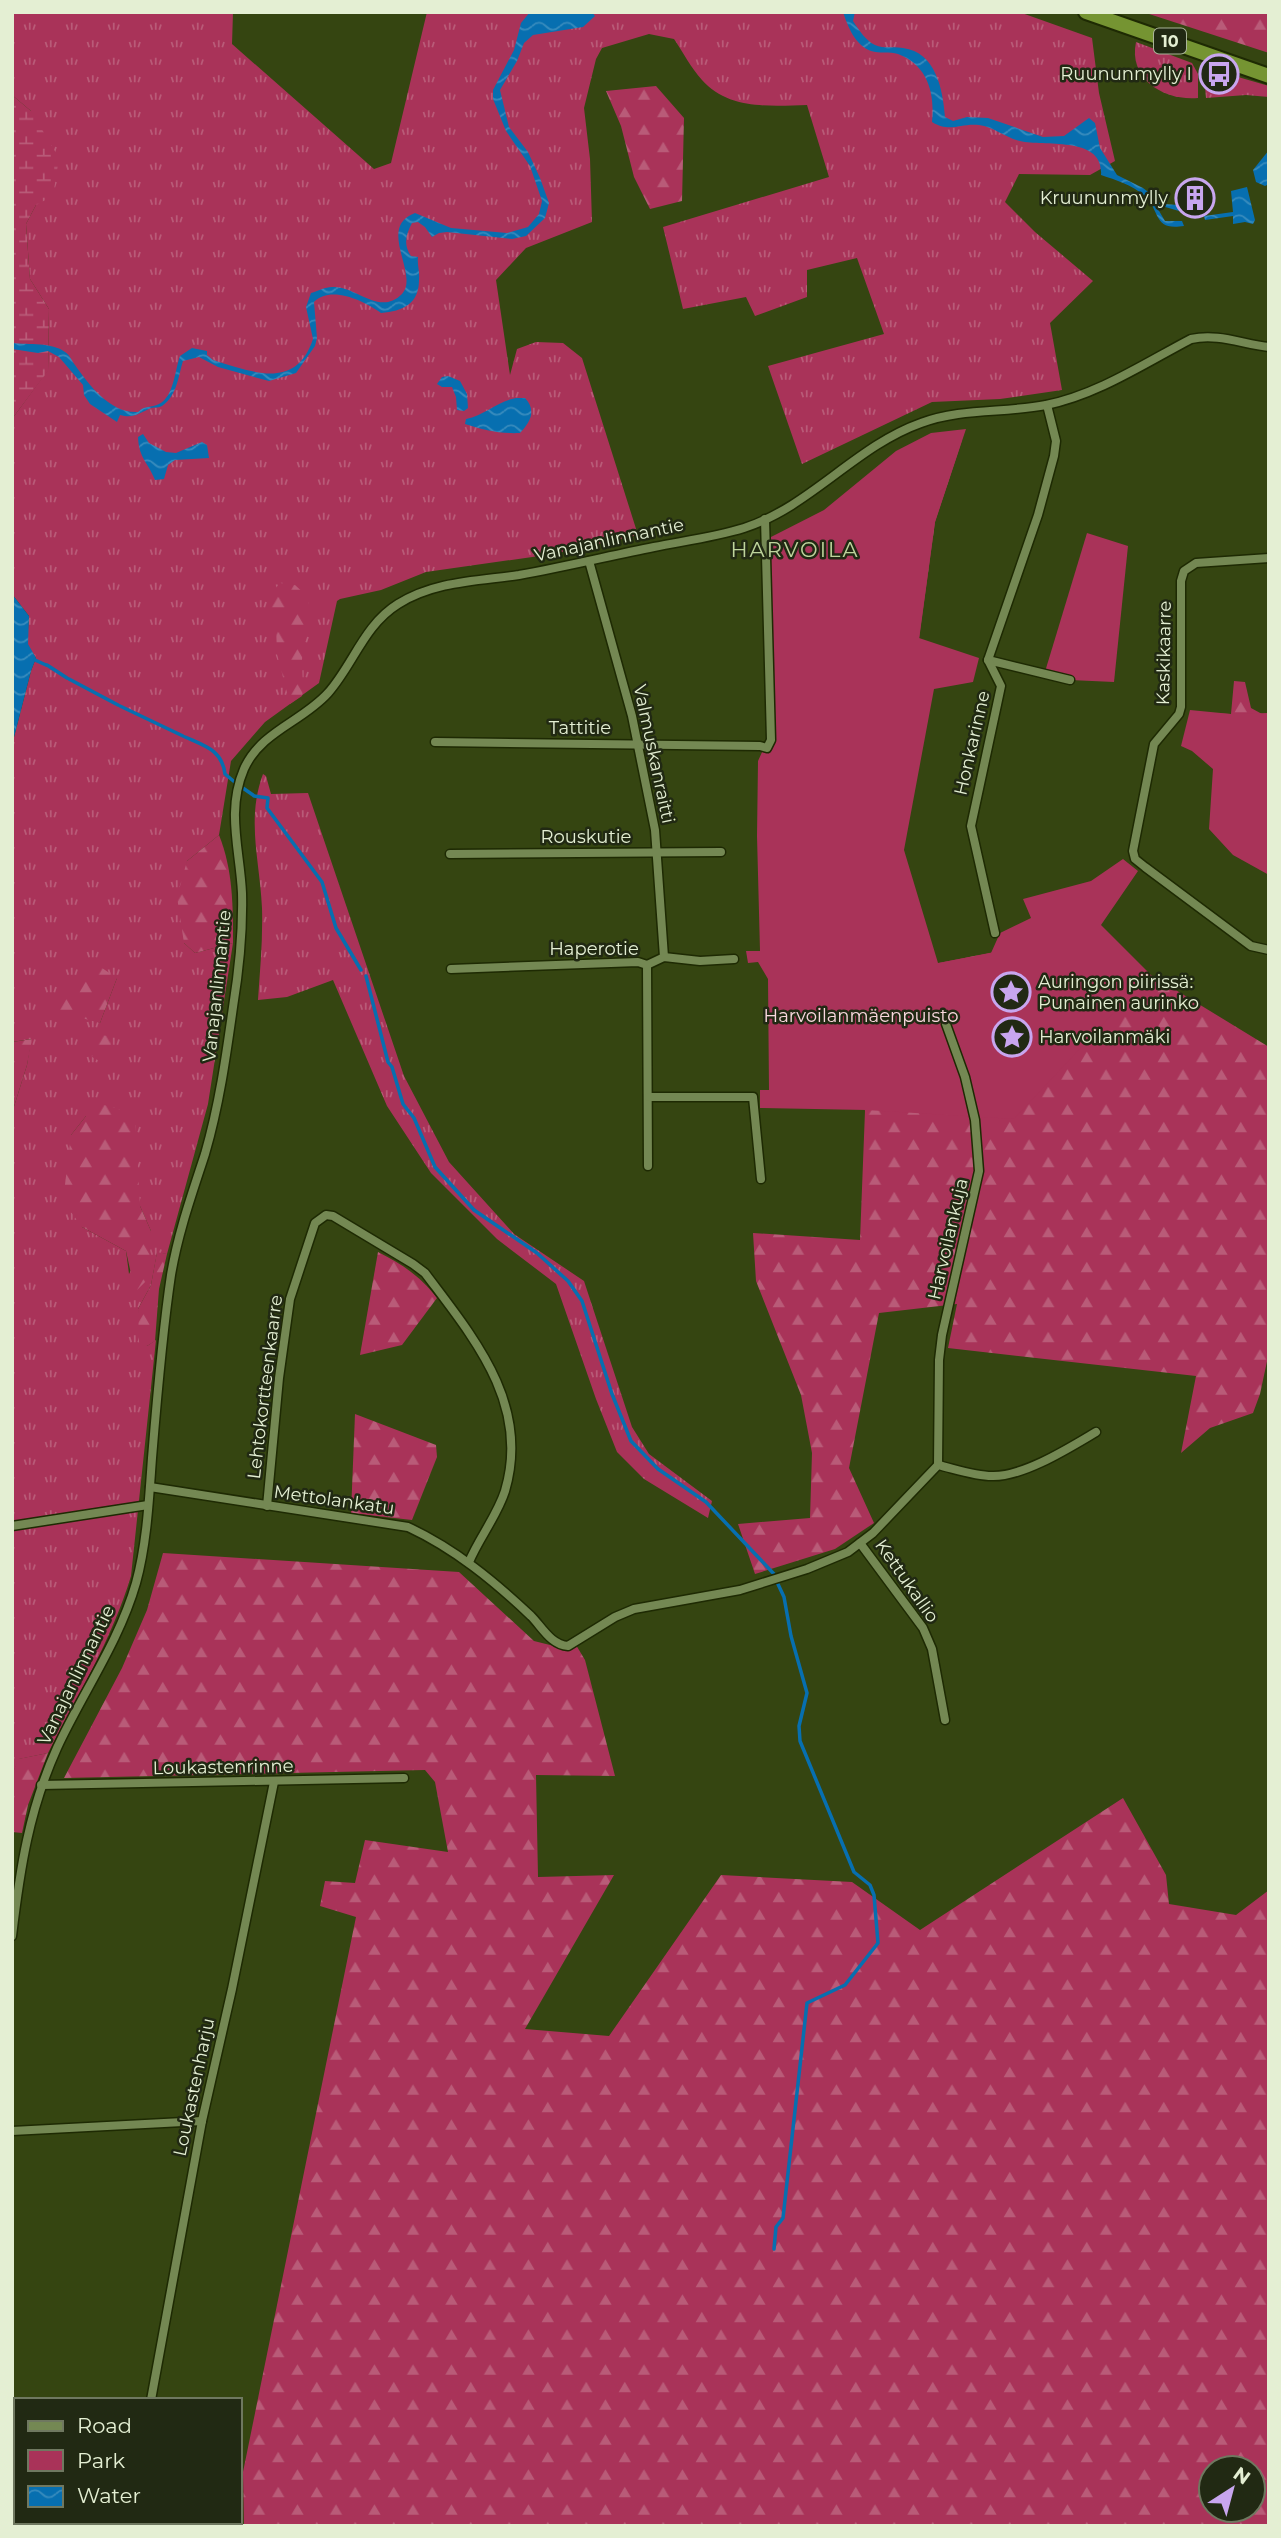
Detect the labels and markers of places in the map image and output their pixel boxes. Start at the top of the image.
bus stop icon: Ruununmylly I [1198,53,1240,95]
place label: Ruununmylly I [1060,63,1192,85]
building icon: Kruununmylly [1174,177,1216,219]
place label: Kruununmylly [1040,187,1168,209]
place icon: Auringon piirissä: Punainen aurinko [990,971,1032,1013]
place label: Auringon piirissä: Punainen aurinko [1038,971,1199,1014]
place icon: Harvoilanmäki [991,1016,1033,1058]
place label: Harvoilanmäki [1039,1026,1170,1048]

